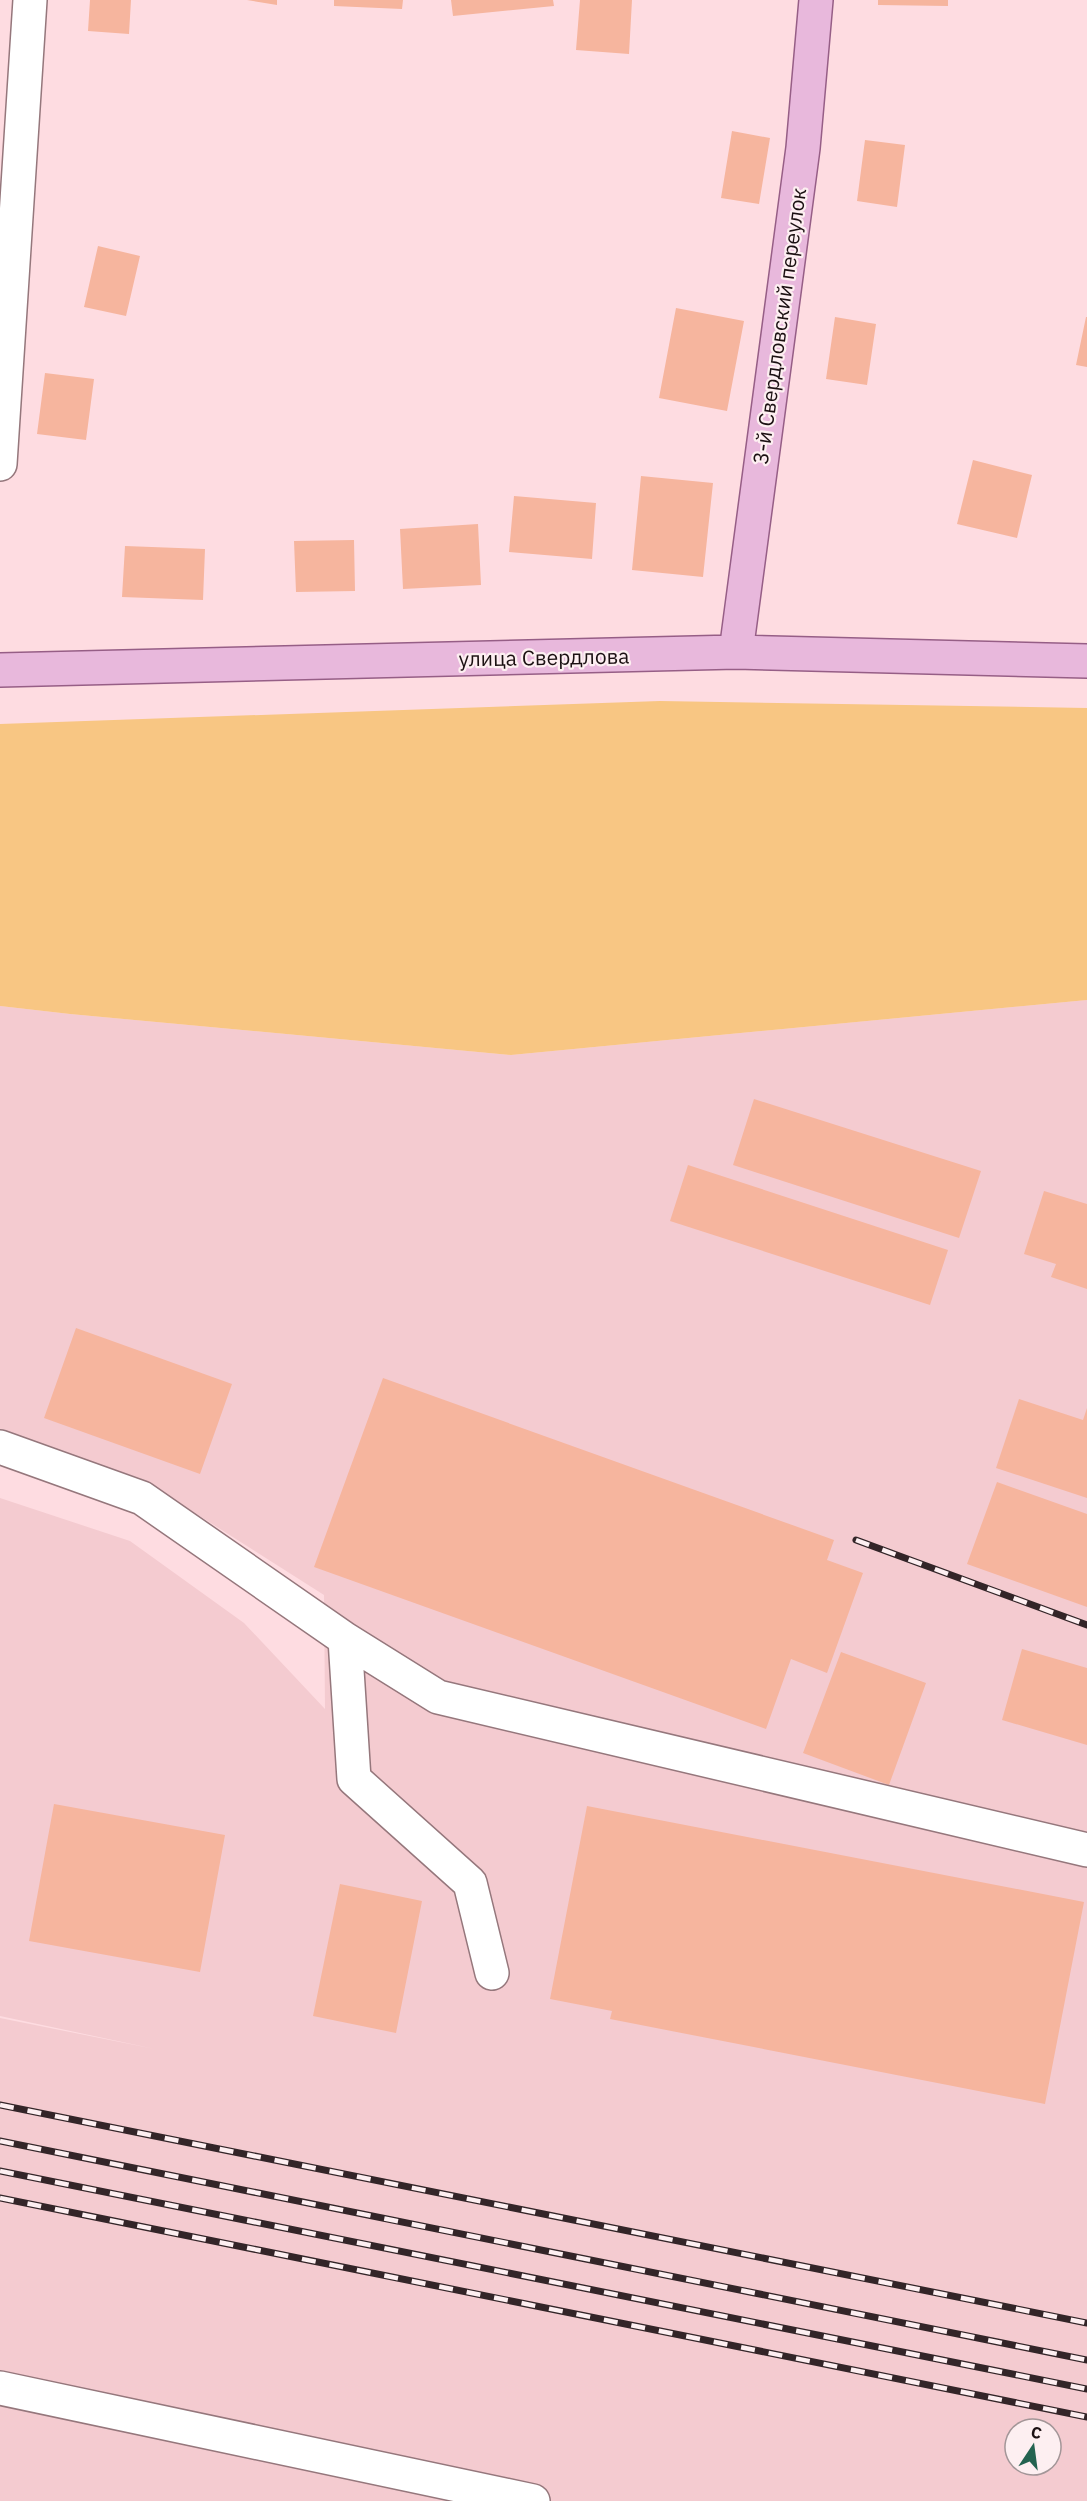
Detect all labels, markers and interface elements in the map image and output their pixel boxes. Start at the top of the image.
street label: 3-й Свердловский переулок [746,186,812,466]
street label: улица Свердлова [458,642,630,672]
north arrow [1003,2417,1063,2477]
text: С [1029,2421,1044,2443]

